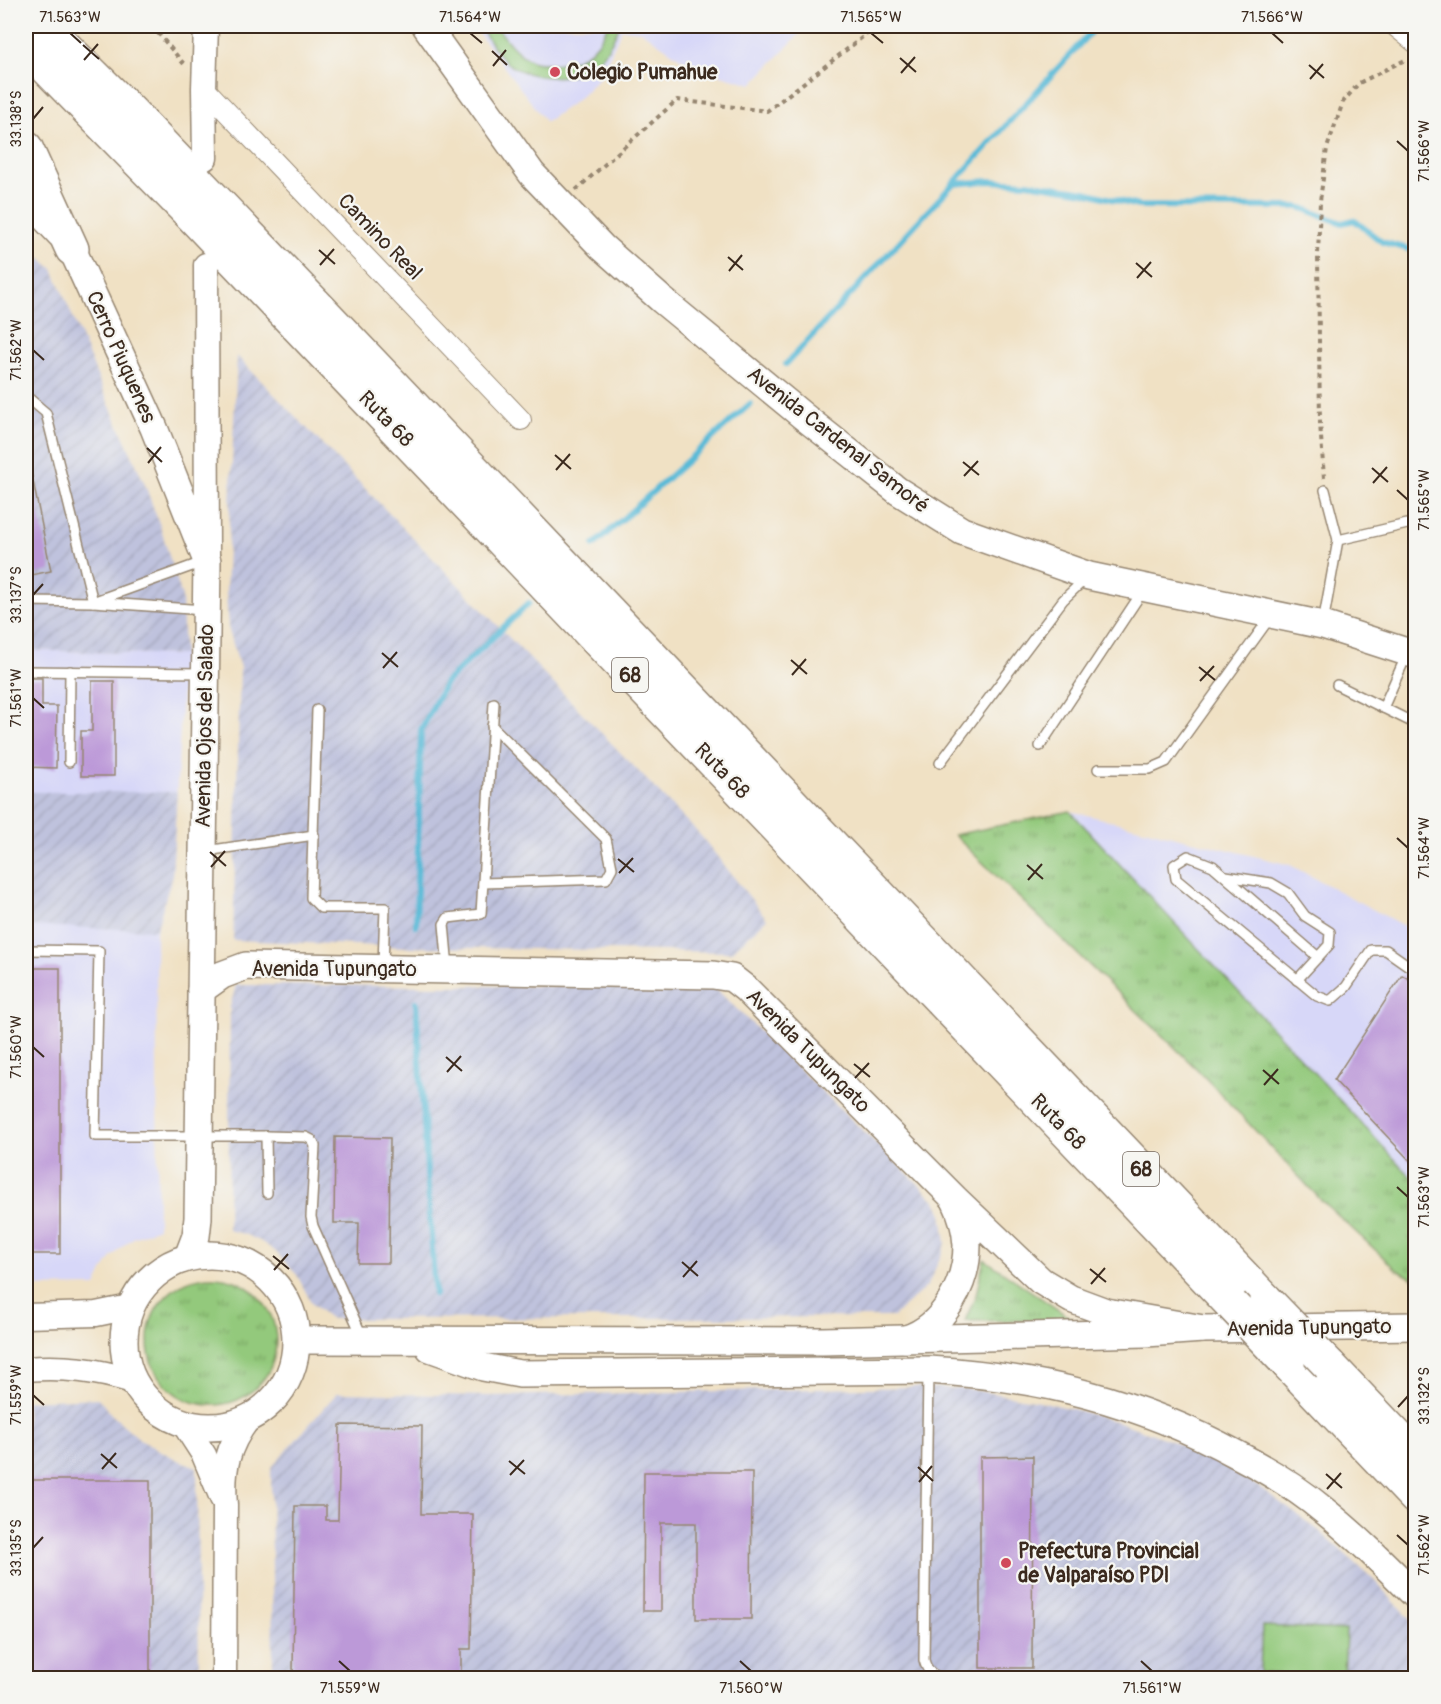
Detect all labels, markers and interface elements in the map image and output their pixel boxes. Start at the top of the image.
text: 71.563°W [39,8,101,27]
text: 71.564°W [439,8,501,27]
text: 71.565°W [840,8,902,27]
text: 71.566°W [1241,8,1303,27]
place label: Colegio Pumahue [567,59,718,86]
marker: Colegio Pumahue [548,65,562,79]
text: 33.138°S [7,90,26,148]
text: 71.566°W [1415,120,1434,182]
street label: Camino Real [332,188,428,286]
street label: Cerro Piuquenes [80,287,162,428]
text: 71.562°W [7,319,26,381]
street label: Avenida Cardenal Samoré [741,360,935,520]
street label: Ruta 68 [353,385,419,453]
text: 71.565°W [1415,469,1434,531]
text: 33.137°S [7,566,26,624]
street label: Avenida Ojos del Salado [190,624,220,828]
road number: 68 [612,658,648,692]
text: 71.561°W [7,668,26,728]
street label: Ruta 68 [689,737,755,805]
text: 71.564°W [1415,817,1434,879]
street label: Avenida Tupungato [251,956,417,983]
street label: Avenida Tupungato [740,983,876,1119]
text: 71.560°W [7,1015,26,1079]
street label: Ruta 68 [1025,1088,1091,1156]
road number: 68 [1123,1152,1159,1186]
text: 71.563°W [1415,1166,1434,1228]
street label: Avenida Tupungato [1226,1313,1392,1343]
text: 71.559°W [7,1365,26,1425]
text: 33.132°S [1415,1367,1434,1425]
text: 71.562°W [1415,1514,1434,1576]
text: 33.135°S [7,1519,26,1577]
place label: Prefectura Provincial de Valparaíso PDI [1018,1538,1199,1589]
marker: Prefectura Provincial de Valparaíso PDI [999,1556,1013,1570]
text: 71.559°W [320,1679,380,1698]
text: 71.560°W [719,1679,783,1698]
text: 71.561°W [1122,1679,1182,1698]

